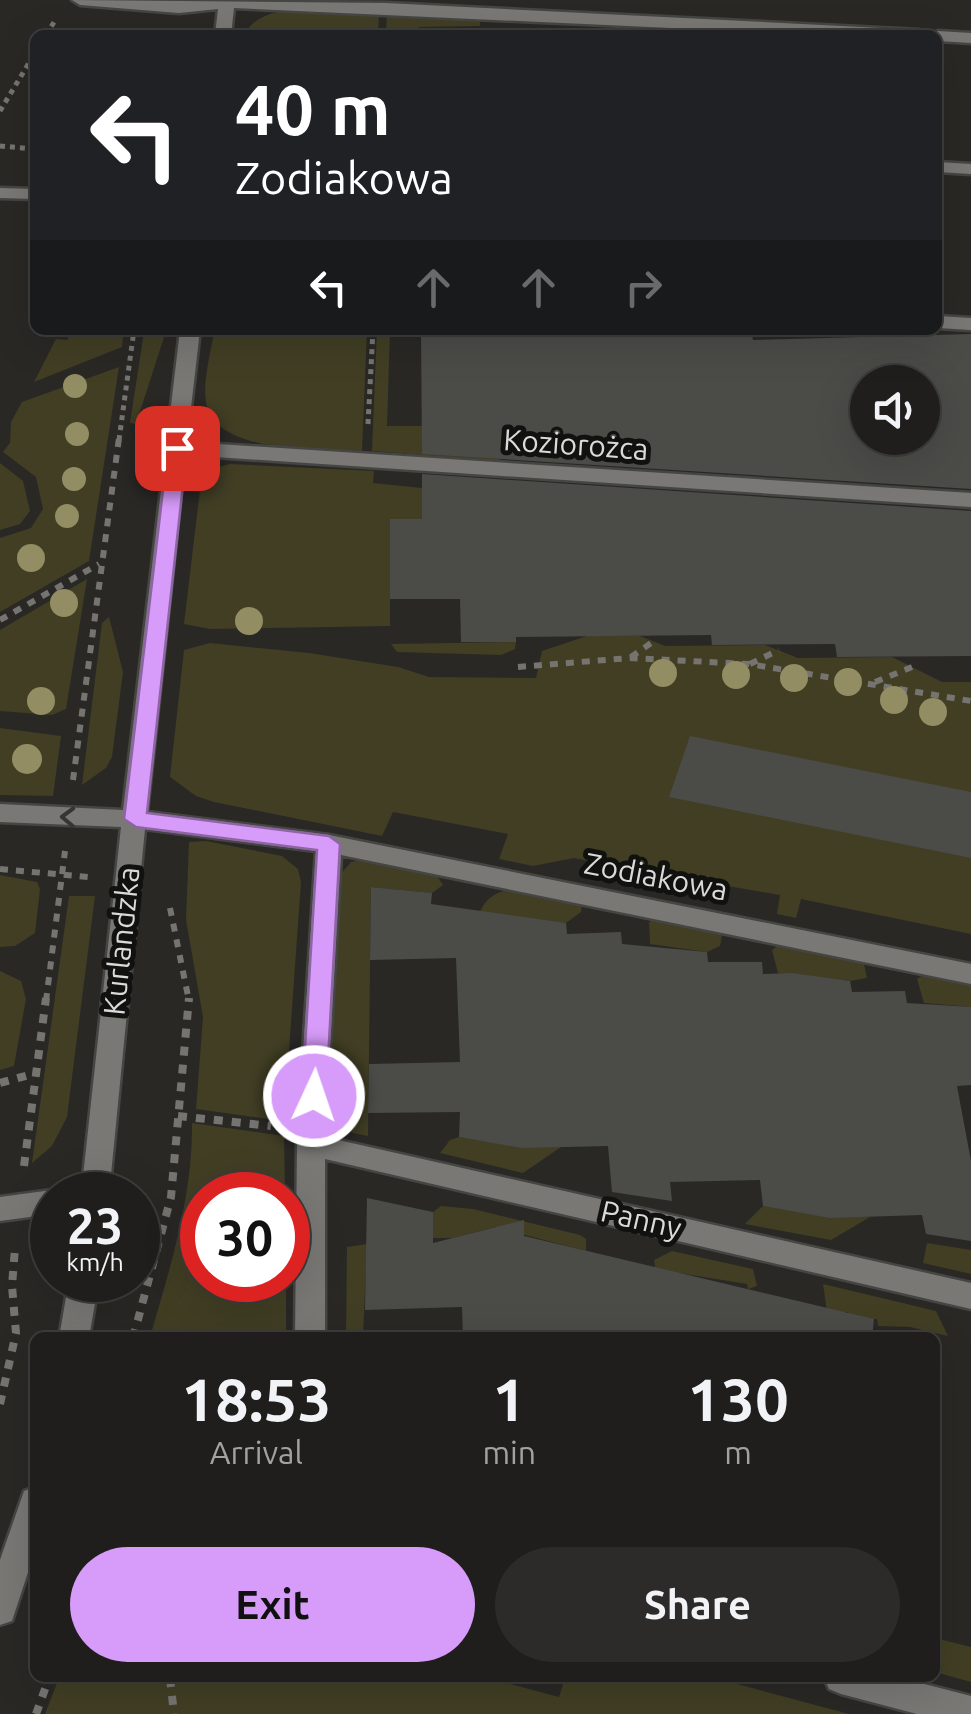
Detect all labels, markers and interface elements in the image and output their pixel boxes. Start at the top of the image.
icon: left [70,70,200,200]
text: 40 m [235,70,391,148]
text: Zodiakowa [235,152,453,203]
icon: left [301,260,356,315]
icon: ahead [406,260,461,315]
icon: ahead [511,260,566,315]
icon: right [616,260,671,315]
map controls [850,365,940,455]
button: sound [850,365,940,455]
pin [135,406,220,491]
icon: arrive [150,421,205,476]
street label: Koziorożca [502,422,650,466]
one-way arrow [59,806,75,827]
street label: Zodiakowa [582,845,731,907]
street label: Kurlandzka [96,865,146,1017]
position arrow [262,1044,366,1148]
speed limit sign: 30 [180,1172,310,1302]
street label: Panny [598,1193,685,1245]
text: 23 [67,1197,123,1253]
text: km/h [66,1248,124,1276]
text: 18:53 [181,1365,331,1432]
text: 1 [492,1365,526,1432]
text: 130 [687,1365,789,1432]
text: Arrival [210,1434,303,1470]
text: min [482,1434,536,1470]
text: m [724,1434,752,1470]
button: Exit [70,1547,475,1662]
button: Share [495,1547,900,1662]

